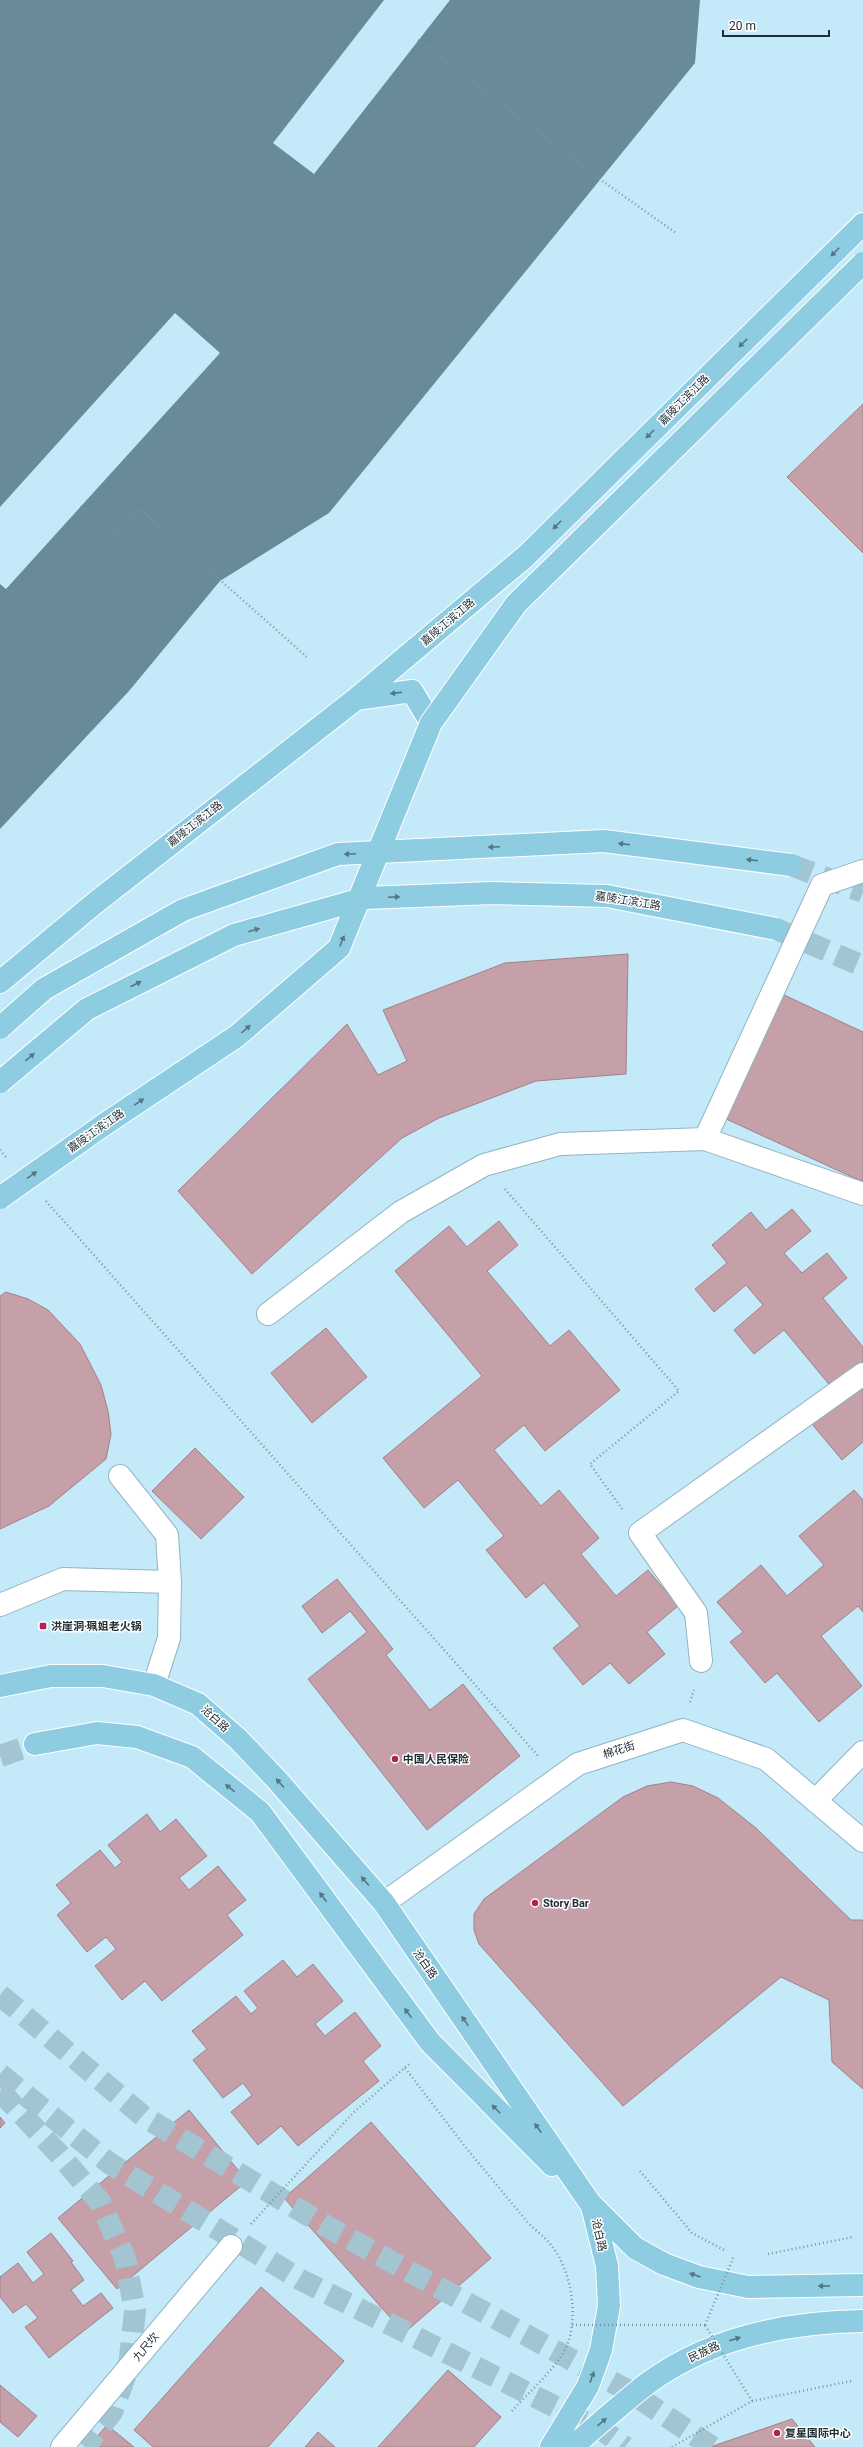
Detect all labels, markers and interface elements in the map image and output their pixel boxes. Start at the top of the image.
scale bar [723,12,829,38]
text: 20 m [729,19,756,33]
one-way arrow [830,247,840,256]
one-way arrow [738,338,748,348]
street label: 嘉陵江滨江路 [656,372,712,428]
one-way arrow [645,429,655,439]
one-way arrow [552,520,562,530]
street label: 嘉陵江滨江路 [419,596,477,648]
one-way arrow [390,690,402,696]
street label: 嘉陵江滨江路 [165,799,225,849]
one-way arrow [617,841,630,847]
one-way arrow [488,843,500,850]
one-way arrow [344,850,356,857]
one-way arrow [746,857,759,863]
street label: 嘉陵江滨江路 [594,889,662,913]
one-way arrow [388,894,401,900]
one-way arrow [248,926,260,932]
one-way arrow [339,935,345,947]
one-way arrow [131,981,142,987]
one-way arrow [241,1024,252,1033]
one-way arrow [24,1053,35,1062]
one-way arrow [134,1098,144,1106]
street label: 嘉陵江滨江路 [65,1107,127,1155]
one-way arrow [27,1171,37,1179]
place label: 洪崖洞‧珮姐老火锅 [51,1620,142,1633]
marker: 洪崖洞‧珮姐老火锅 [38,1621,48,1631]
street label: 沧白路 [198,1703,232,1735]
street label: 棉花街 [601,1739,637,1761]
place label: 中国人民保险 [403,1753,469,1766]
marker: 中国人民保险 [390,1754,400,1764]
one-way arrow [275,1777,284,1788]
one-way arrow [225,1784,235,1793]
one-way arrow [360,1876,369,1886]
one-way arrow [318,1892,327,1903]
place label: Story Bar [543,1897,589,1910]
marker: Story Bar [530,1898,540,1908]
street label: 沧白路 [410,1947,440,1981]
one-way arrow [404,2008,412,2018]
one-way arrow [461,2015,469,2026]
one-way arrow [491,2104,501,2114]
one-way arrow [534,2122,542,2133]
street label: 沧白路 [589,2217,609,2253]
one-way arrow [689,2272,701,2278]
one-way arrow [817,2283,830,2289]
street label: 九尺坎 [130,2330,162,2364]
one-way arrow [729,2336,741,2342]
street label: 民族路 [686,2339,722,2365]
one-way arrow [589,2371,595,2383]
one-way arrow [596,2418,607,2427]
place label: 复星国际中心 [785,2427,851,2440]
marker: 复星国际中心 [772,2428,782,2438]

